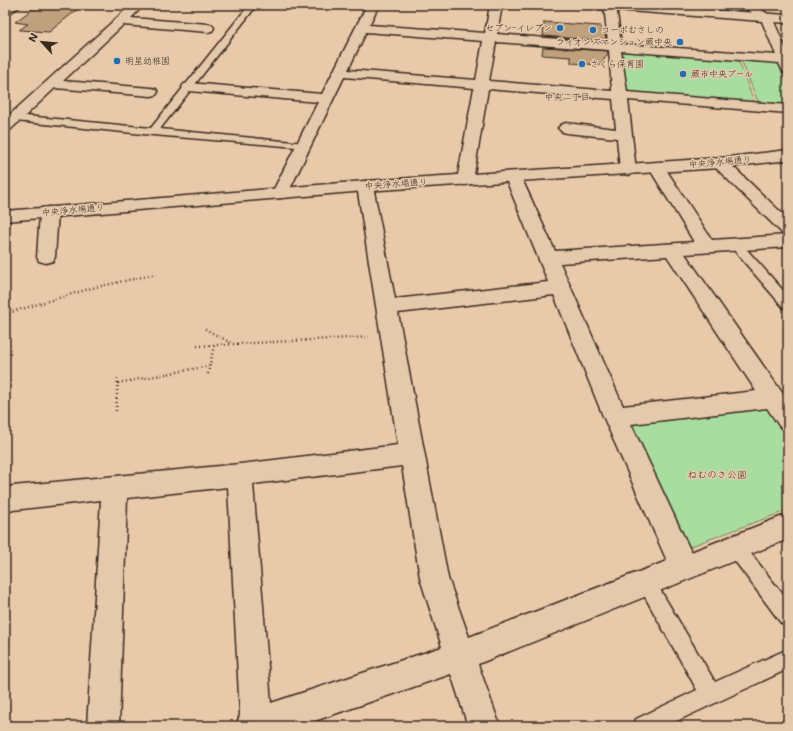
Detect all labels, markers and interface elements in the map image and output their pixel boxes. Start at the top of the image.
north arrow [22,22,62,62]
place label: セブン-イレブン [485,22,552,33]
marker: セブン-イレブン [555,23,565,33]
place label: コーポむさしの [601,24,664,35]
marker: コーポむさしの [588,25,598,35]
text: N [24,30,41,44]
place label: ライオンズマンション蕨中央 [556,36,672,47]
marker: ライオンズマンション蕨中央 [675,37,685,47]
place label: 明星幼稚園 [125,55,170,66]
marker: 明星幼稚園 [112,56,122,66]
place label: さくら保育園 [590,58,644,69]
marker: さくら保育園 [577,59,587,69]
place label: 蕨市中央プール [691,68,753,79]
marker: 蕨市中央プール [678,69,688,79]
district label: 中央二丁目 [544,91,590,102]
street label: 中央浄水場通り [688,153,752,170]
street label: 中央浄水場通り [364,176,428,191]
street label: 中央浄水場通り [41,201,105,218]
park label: ねむのき公園 [687,467,747,481]

